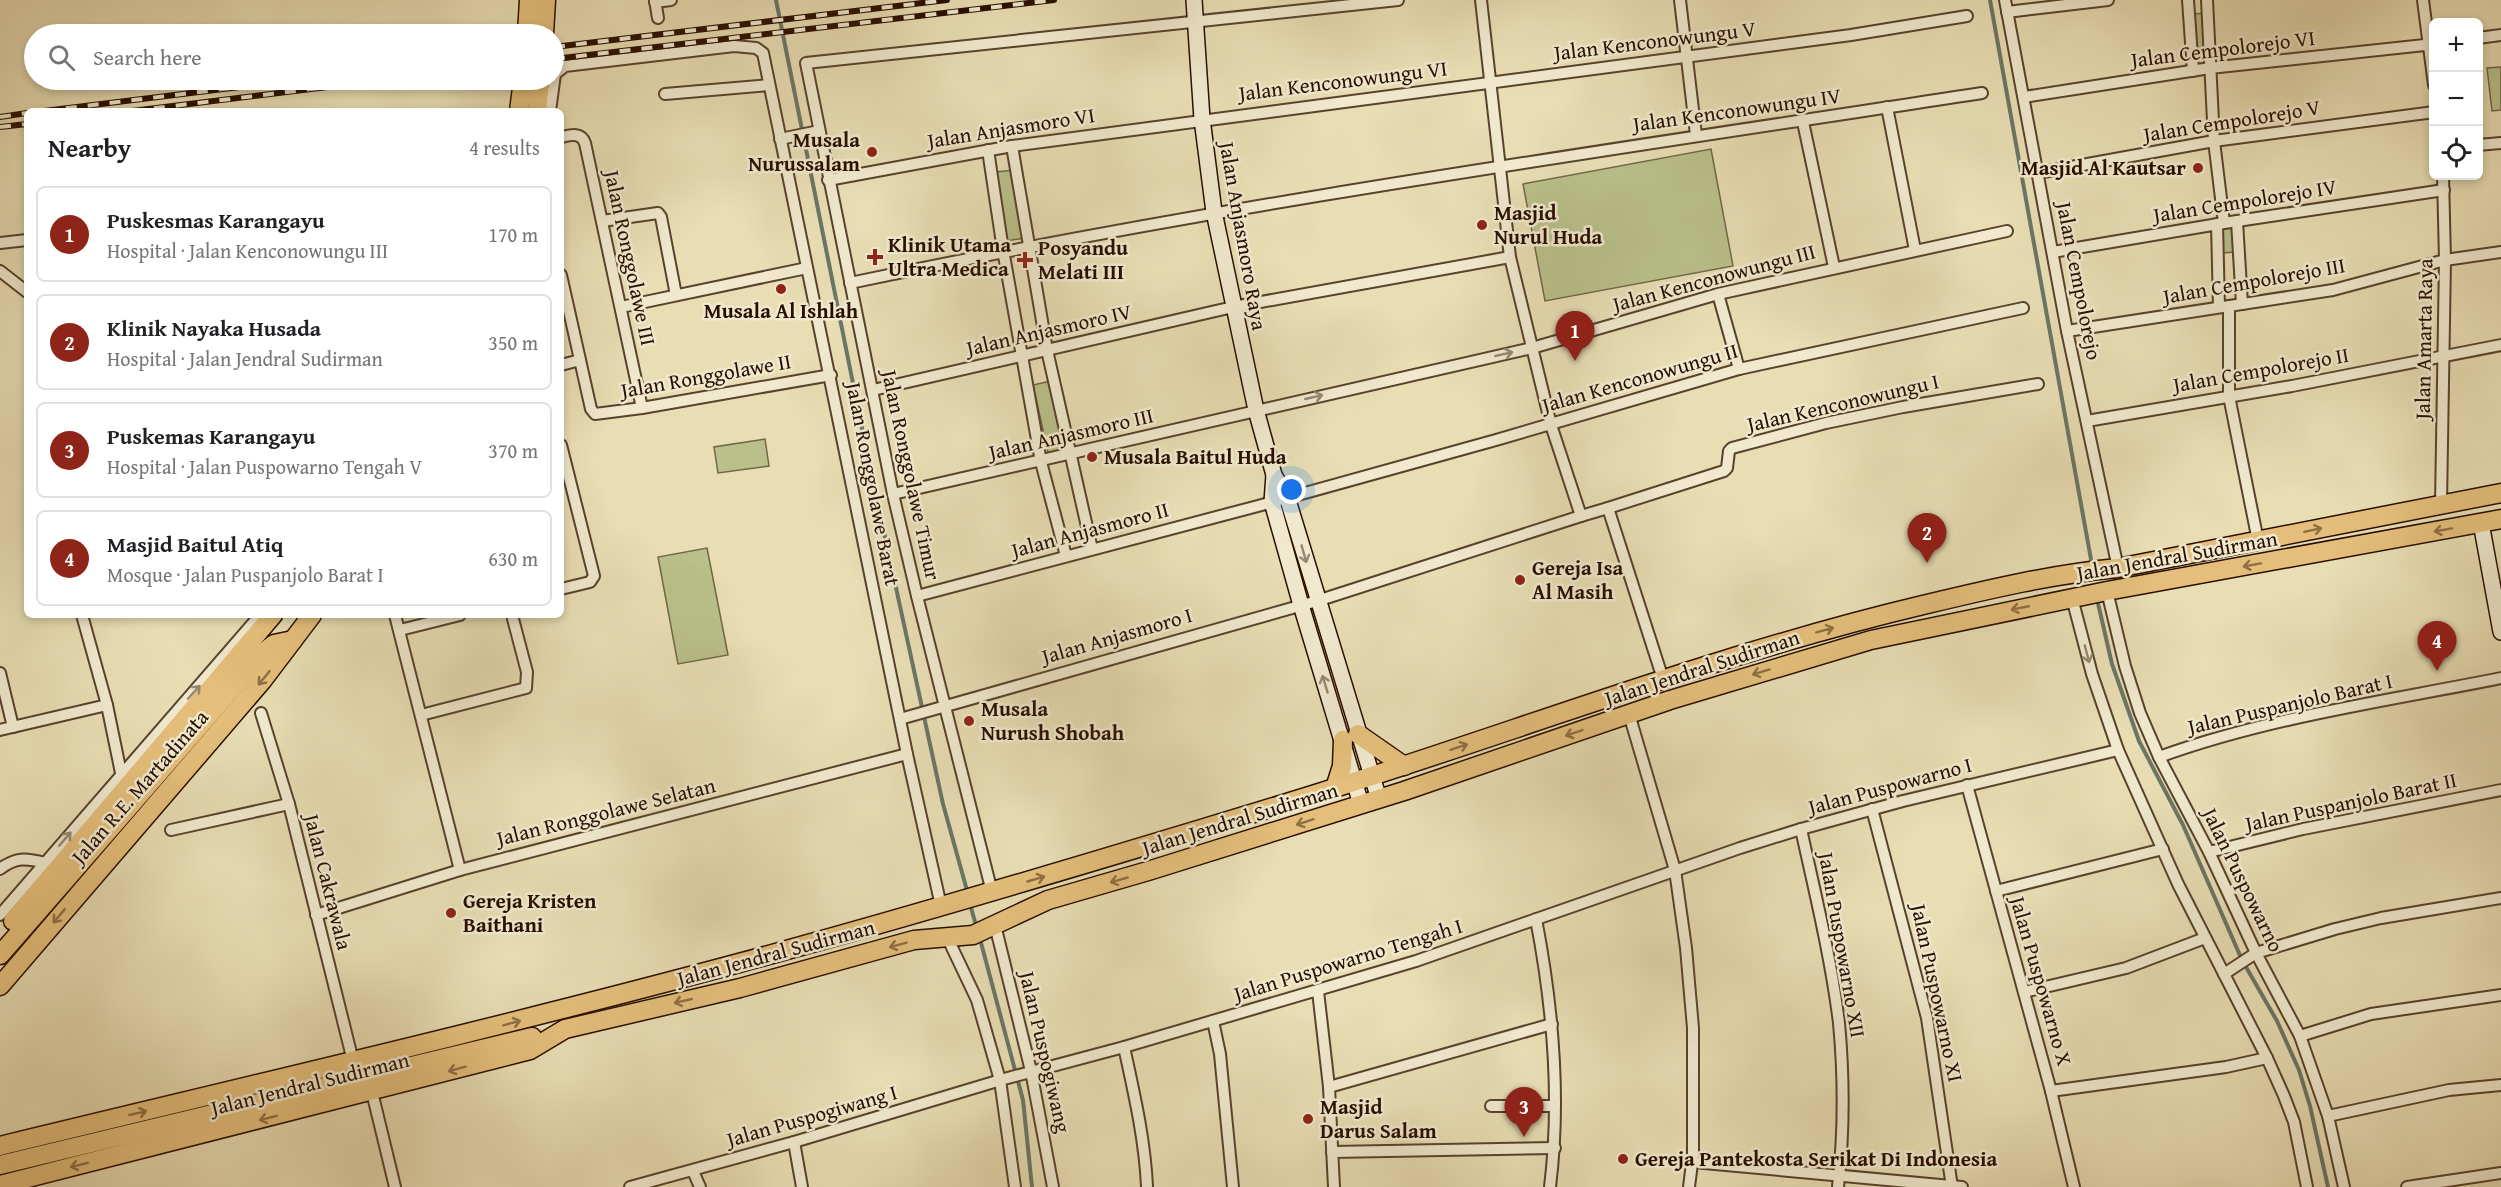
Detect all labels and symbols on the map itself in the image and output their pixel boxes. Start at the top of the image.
street label: Jalan Kenconowungu V [1549,13,1758,69]
street label: Jalan Cempolorejo VI [2126,22,2317,76]
street label: Jalan Kenconowungu VI [1234,52,1449,109]
street label: Jalan Kenconowungu IV [1628,80,1843,140]
street label: Jalan Cempolorejo V [2138,91,2323,150]
street label: Jalan Anjasmoro VI [922,99,1097,157]
place label: Musala Nurussalam [748,124,860,179]
street label: Jalan Anjasmoro Raya [1211,136,1275,333]
marker: Musala Nurussalam [865,145,879,159]
place label: Masjid Al Kautsar [2021,152,2186,183]
marker: Masjid Al Kautsar [2191,161,2205,175]
street label: Jalan Ronggolawe III [596,164,664,349]
street label: Jalan Cempolorejo IV [2148,171,2339,231]
street label: Jalan Cempolorejo [2048,196,2110,363]
place label: Masjid Nurul Huda [1494,197,1603,252]
marker: Masjid Nurul Huda [1475,218,1489,232]
place label: Klinik Utama Ultra Medica [888,229,1012,284]
place label: Posyandu Melati III [1038,232,1128,287]
street label: Jalan Kenconowungu III [1606,236,1819,320]
marker: Klinik Utama Ultra Medica [866,248,884,266]
street label: Jalan Cempolorejo III [2157,249,2347,312]
marker: Posyandu Melati III [1016,251,1034,269]
street label: Jalan Amarta Raya [2407,258,2440,423]
marker: Musala Al Ishlah [774,282,788,296]
place label: Musala Al Ishlah [704,295,859,326]
street label: Jalan Anjasmoro IV [960,295,1135,364]
pin: 1 [1556,312,1594,361]
street label: Jalan Kenconowungu II [1535,335,1741,421]
street label: Jalan Cempolorejo II [2168,339,2351,401]
street label: Jalan Ronggolawe II [615,345,793,406]
one-way arrow [1494,348,1513,359]
street label: Jalan Ronggolawe Timur [873,364,949,583]
street label: Jalan Kenconowungu I [1741,365,1942,440]
street label: Jalan Ronggolawe Barat [838,376,909,589]
one-way arrow [1304,390,1323,402]
street label: Jalan Anjasmoro III [983,399,1156,468]
place label: Musala Baitul Huda [1104,441,1287,472]
marker: Musala Baitul Huda [1085,450,1099,464]
your location [1277,475,1306,504]
street label: Jalan Anjasmoro II [1005,494,1172,566]
pin: 2 [1908,514,1946,563]
street label: Jalan Jendral Sudirman [2071,523,2280,589]
one-way arrow [2304,524,2323,536]
one-way arrow [2434,525,2454,536]
one-way arrow [1298,544,1310,563]
place label: Gereja Isa Al Masih [1532,552,1623,607]
one-way arrow [2242,559,2262,570]
marker: Gereja Isa Al Masih [1513,573,1527,587]
street label: Jalan Anjasmoro I [1035,599,1196,673]
one-way arrow [2011,603,2030,614]
street label: Jalan Jendral Sudirman [1597,621,1804,715]
pin: 4 [2418,622,2456,671]
one-way arrow [1815,624,1834,635]
one-way arrow [2081,644,2093,663]
street label: Jalan Puspanjolo Barat I [2182,665,2395,743]
one-way arrow [1752,667,1771,678]
one-way arrow [257,670,270,686]
one-way arrow [1319,675,1330,694]
one-way arrow [187,685,201,700]
place label: Musala Nurush Shobah [981,693,1125,748]
street label: Jalan R.E. Martadinata [62,703,216,873]
marker: Musala Nurush Shobah [962,714,976,728]
one-way arrow [1565,729,1584,740]
one-way arrow [1449,741,1468,752]
street label: Jalan Puspowarno I [1802,749,1975,823]
street label: Jalan Puspanjolo Barat II [2239,764,2460,840]
street label: Jalan Ronggolawe Selatan [490,769,719,854]
street label: Jalan Jendral Sudirman [1135,774,1342,864]
street label: Jalan Puspowarno [2194,800,2292,957]
street label: Jalan Cakrawala [296,808,360,953]
one-way arrow [1296,817,1315,828]
one-way arrow [58,832,72,847]
street label: Jalan Puspowarno XII [1810,847,1874,1040]
one-way arrow [1026,873,1045,884]
one-way arrow [1110,875,1129,886]
place label: Gereja Kristen Baithani [463,885,597,940]
street label: Jalan Puspowarno X [2002,890,2080,1069]
street label: Jalan Puspowarno XI [1903,898,1971,1085]
marker: Gereja Kristen Baithani [444,906,458,920]
one-way arrow [52,908,66,923]
street label: Jalan Puspowarno Tengah I [1227,910,1466,1010]
street label: Jalan Jendral Sudirman [671,911,878,995]
one-way arrow [889,939,908,951]
street label: Jalan Puspogiwang [1011,965,1079,1136]
one-way arrow [673,996,693,1007]
one-way arrow [502,1016,521,1028]
street label: Jalan Jendral Sudirman [205,1044,413,1124]
one-way arrow [448,1064,467,1075]
street label: Jalan Puspogiwang I [720,1076,901,1156]
pin: 3 [1504,1088,1544,1137]
place label: Masjid Darus Salam [1320,1091,1437,1146]
one-way arrow [129,1106,148,1118]
one-way arrow [259,1112,278,1124]
marker: Masjid Darus Salam [1301,1112,1315,1126]
place label: Gereja Pantekosta Serikat Di Indonesia [1635,1143,1998,1174]
marker: Gereja Pantekosta Serikat Di Indonesia [1616,1152,1630,1166]
one-way arrow [70,1160,89,1172]

